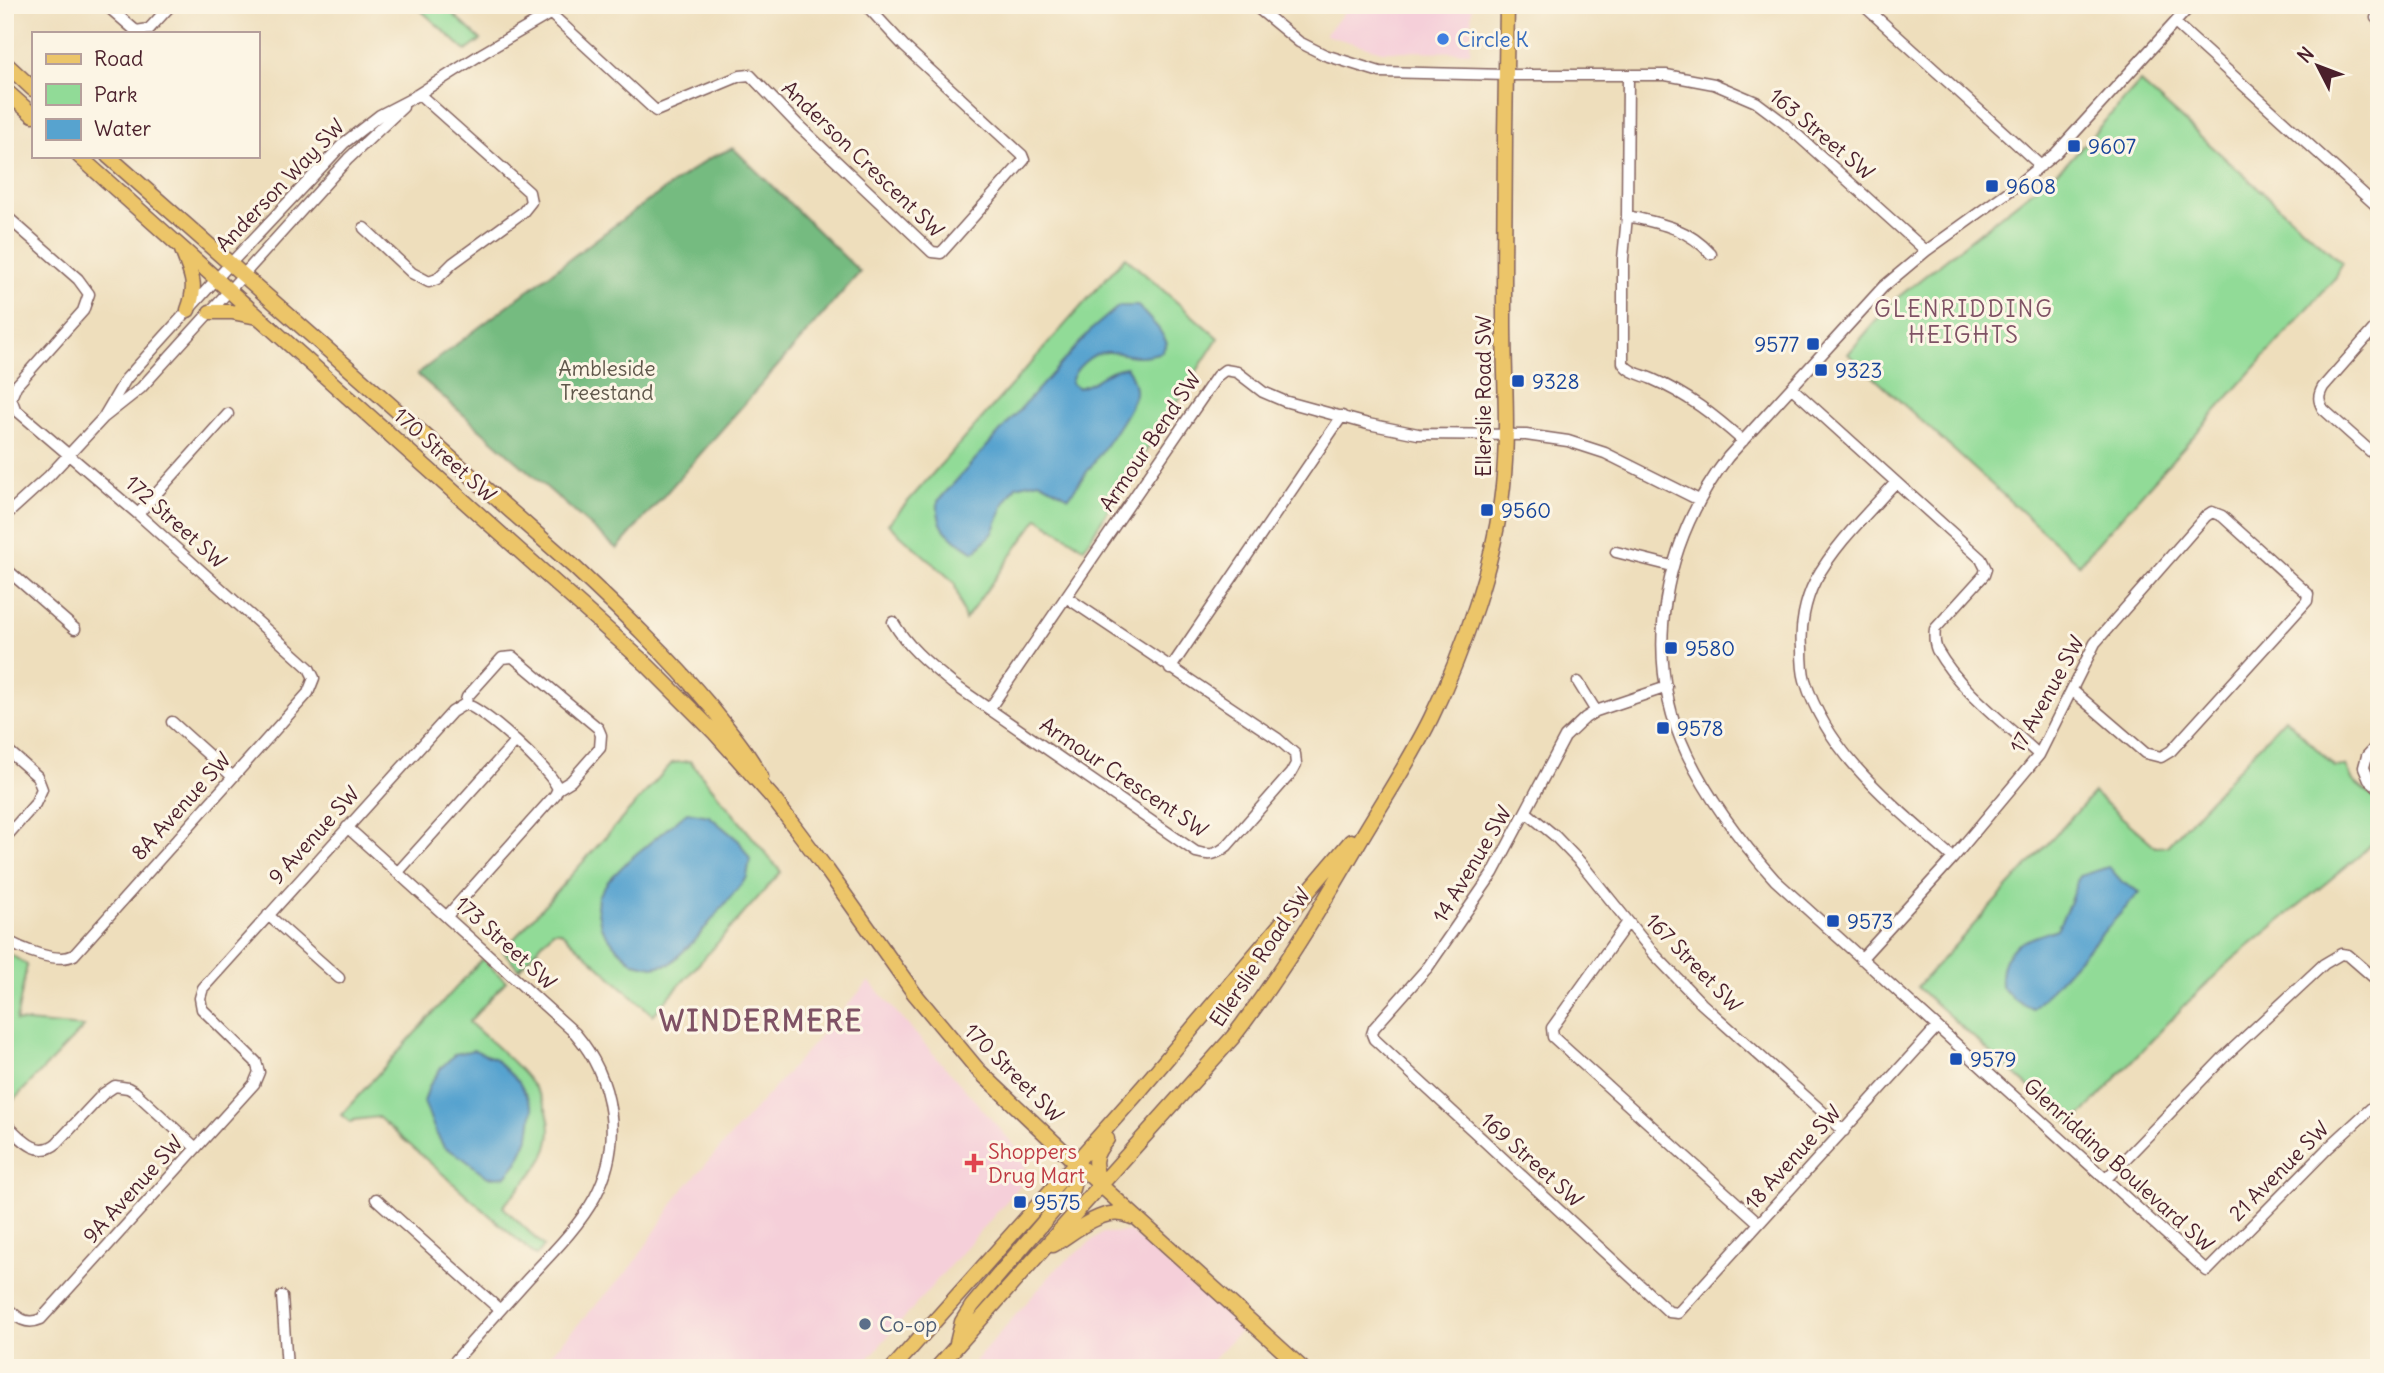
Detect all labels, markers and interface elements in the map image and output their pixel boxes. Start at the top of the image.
place label: Circle K [1457,26,1529,53]
marker: Circle K [1435,31,1451,47]
legend [32,32,259,158]
north arrow [2282,32,2352,102]
text: N [2292,42,2319,68]
text: Road [94,45,143,72]
street label: Anderson Crescent SW [776,75,950,243]
text: Park [94,81,137,108]
street label: 163 Street SW [1764,82,1880,186]
street label: Anderson Way SW [210,113,350,257]
text: Water [94,115,152,142]
place label: 9607 [2088,133,2136,160]
marker: 9607 [2066,138,2082,154]
place label: 9608 [2006,173,2056,200]
marker: 9608 [1984,178,2000,194]
district label: GLENRIDDING HEIGHTS [1874,294,2054,349]
street label: Ellerslie Road SW [1470,315,1497,477]
place label: 9577 [1754,331,1799,358]
marker: 9577 [1805,336,1821,352]
park label: Ambleside Treestand [558,355,656,406]
place label: 9323 [1835,357,1882,384]
marker: 9323 [1813,362,1829,378]
street label: Armour Bend SW [1093,366,1207,516]
place label: 9328 [1532,368,1580,395]
marker: 9328 [1510,373,1526,389]
street label: 170 Street SW [388,402,502,508]
street label: 172 Street SW [120,469,232,575]
place label: 9560 [1501,497,1551,524]
marker: 9560 [1479,502,1495,518]
street label: 17 Avenue SW [2004,631,2090,757]
place label: 9580 [1685,635,1735,662]
marker: 9580 [1663,640,1679,656]
street label: Armour Crescent SW [1035,711,1213,843]
place label: 9578 [1677,715,1724,742]
marker: 9578 [1655,720,1671,736]
street label: 8A Avenue SW [125,746,237,866]
street label: 9 Avenue SW [263,780,365,890]
street label: 14 Avenue SW [1427,801,1517,927]
street label: Ellerslie Road SW [1204,882,1316,1032]
street label: 173 Street SW [450,890,562,996]
street label: 167 Street SW [1640,908,1748,1018]
place label: 9573 [1847,908,1893,935]
marker: 9573 [1825,913,1841,929]
district label: WINDERMERE [659,1003,863,1039]
street label: 170 Street SW [959,1018,1069,1128]
place label: 9579 [1970,1046,2017,1073]
marker: 9579 [1948,1051,1964,1067]
street label: Glenridding Boulevard SW [2018,1072,2220,1258]
street label: 18 Avenue SW [1739,1099,1847,1215]
street label: 169 Street SW [1475,1107,1589,1213]
street label: 21 Avenue SW [2223,1115,2335,1227]
street label: 9A Avenue SW [77,1129,189,1249]
place label: Shoppers Drug Mart [988,1138,1085,1189]
marker: Shoppers Drug Mart [966,1155,982,1171]
place label: 9575 [1034,1189,1081,1216]
marker: 9575 [1012,1194,1028,1210]
place label: Co-op [879,1311,937,1338]
marker: Co-op [857,1316,873,1332]

